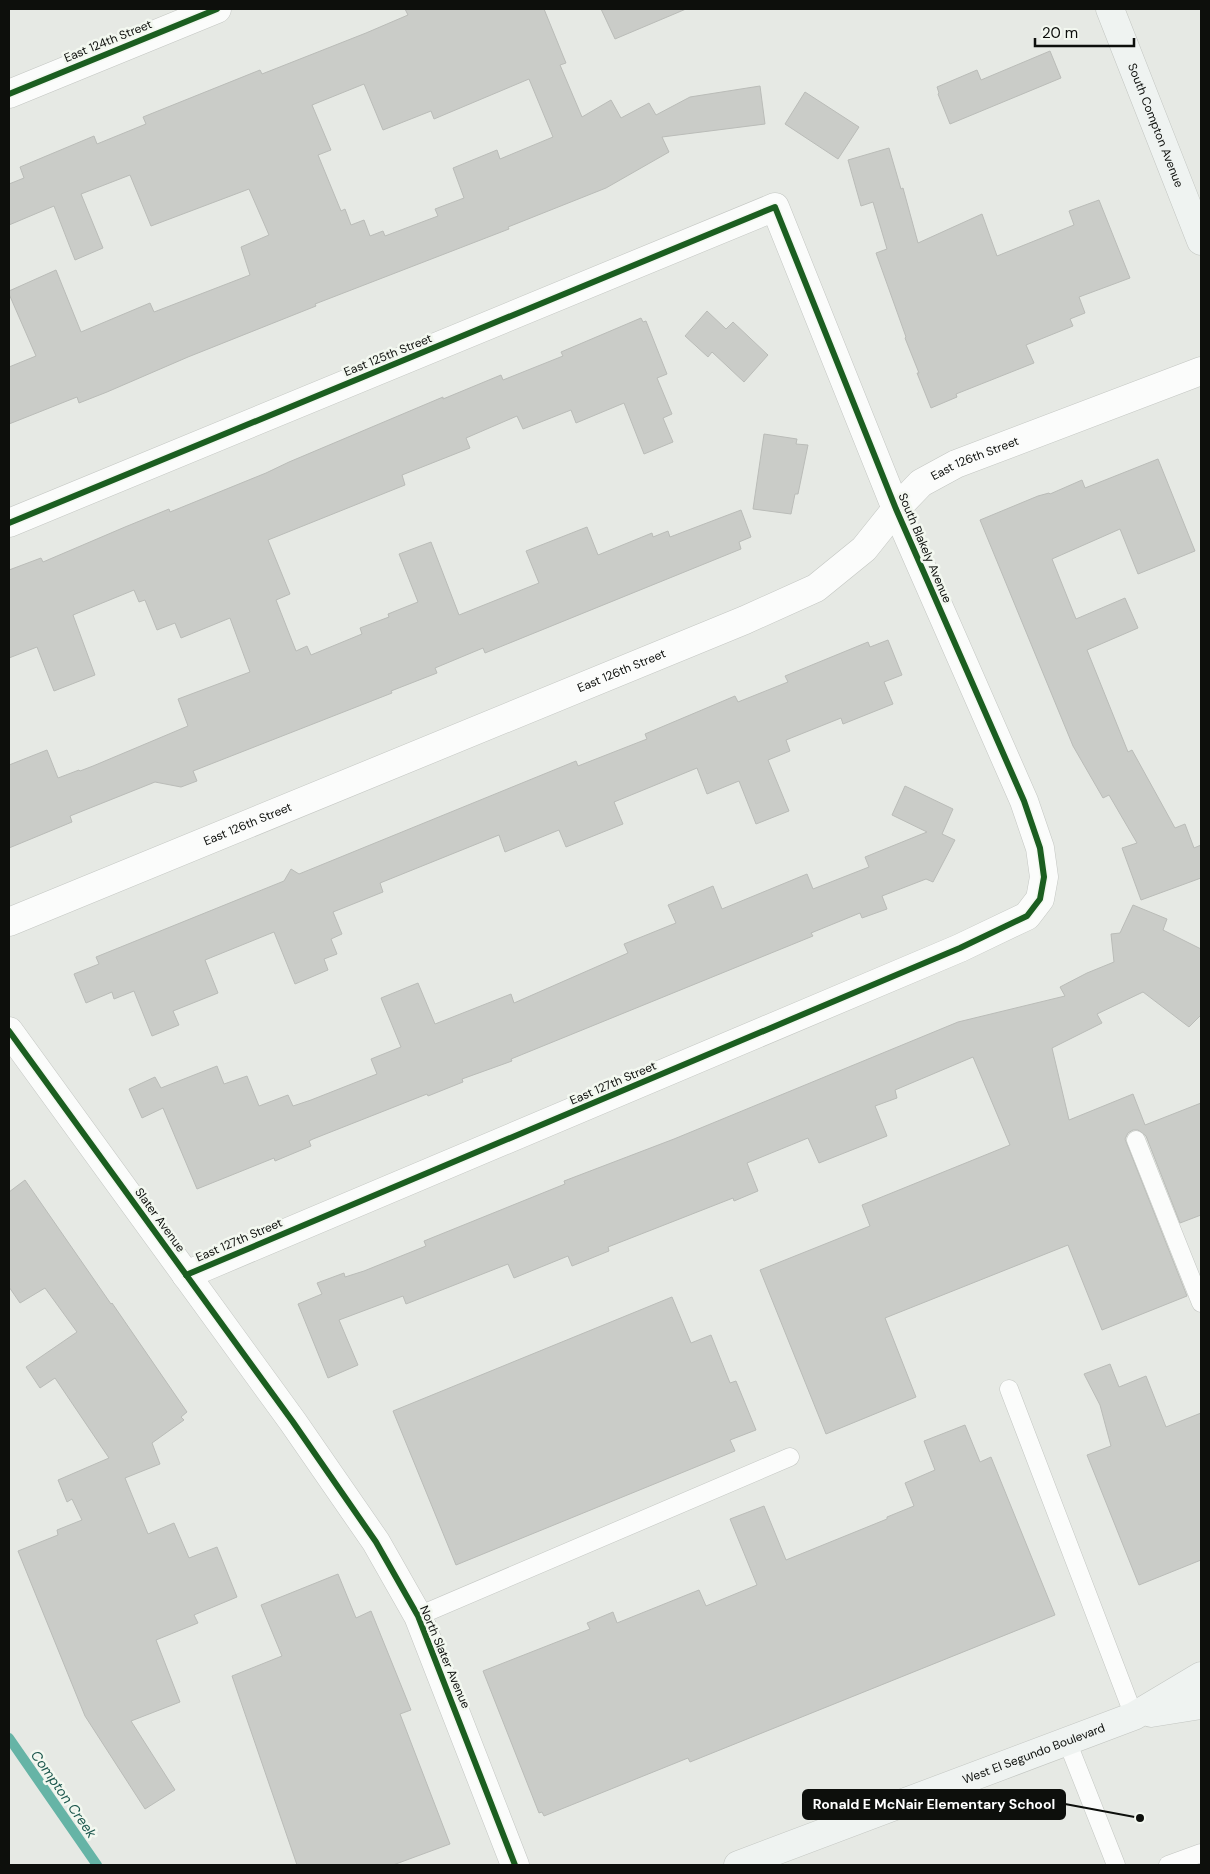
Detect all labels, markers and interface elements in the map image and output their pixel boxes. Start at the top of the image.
scale bar [1035,15,1134,47]
street label: East 124th Street [62,16,155,66]
text: 20 m [1042,23,1078,43]
street label: South Compton Avenue [1124,61,1187,190]
street label: East 125th Street [342,330,435,380]
street label: East 126th Street [928,433,1021,484]
street label: South Blakely Avenue [895,491,955,606]
street label: East 126th Street [575,645,668,696]
street label: East 126th Street [201,799,295,849]
street label: East 127th Street [567,1057,659,1108]
street label: Slater Avenue [131,1185,189,1255]
street label: East 127th Street [193,1214,285,1265]
street label: North Slater Avenue [416,1603,474,1711]
street label: West El Segundo Boulevard [960,1720,1107,1788]
water label: Compton Creek [27,1747,101,1842]
callout: Ronald E McNair Elementary School [803,1790,1065,1819]
text: Ronald E McNair Elementary School [813,1795,1055,1813]

